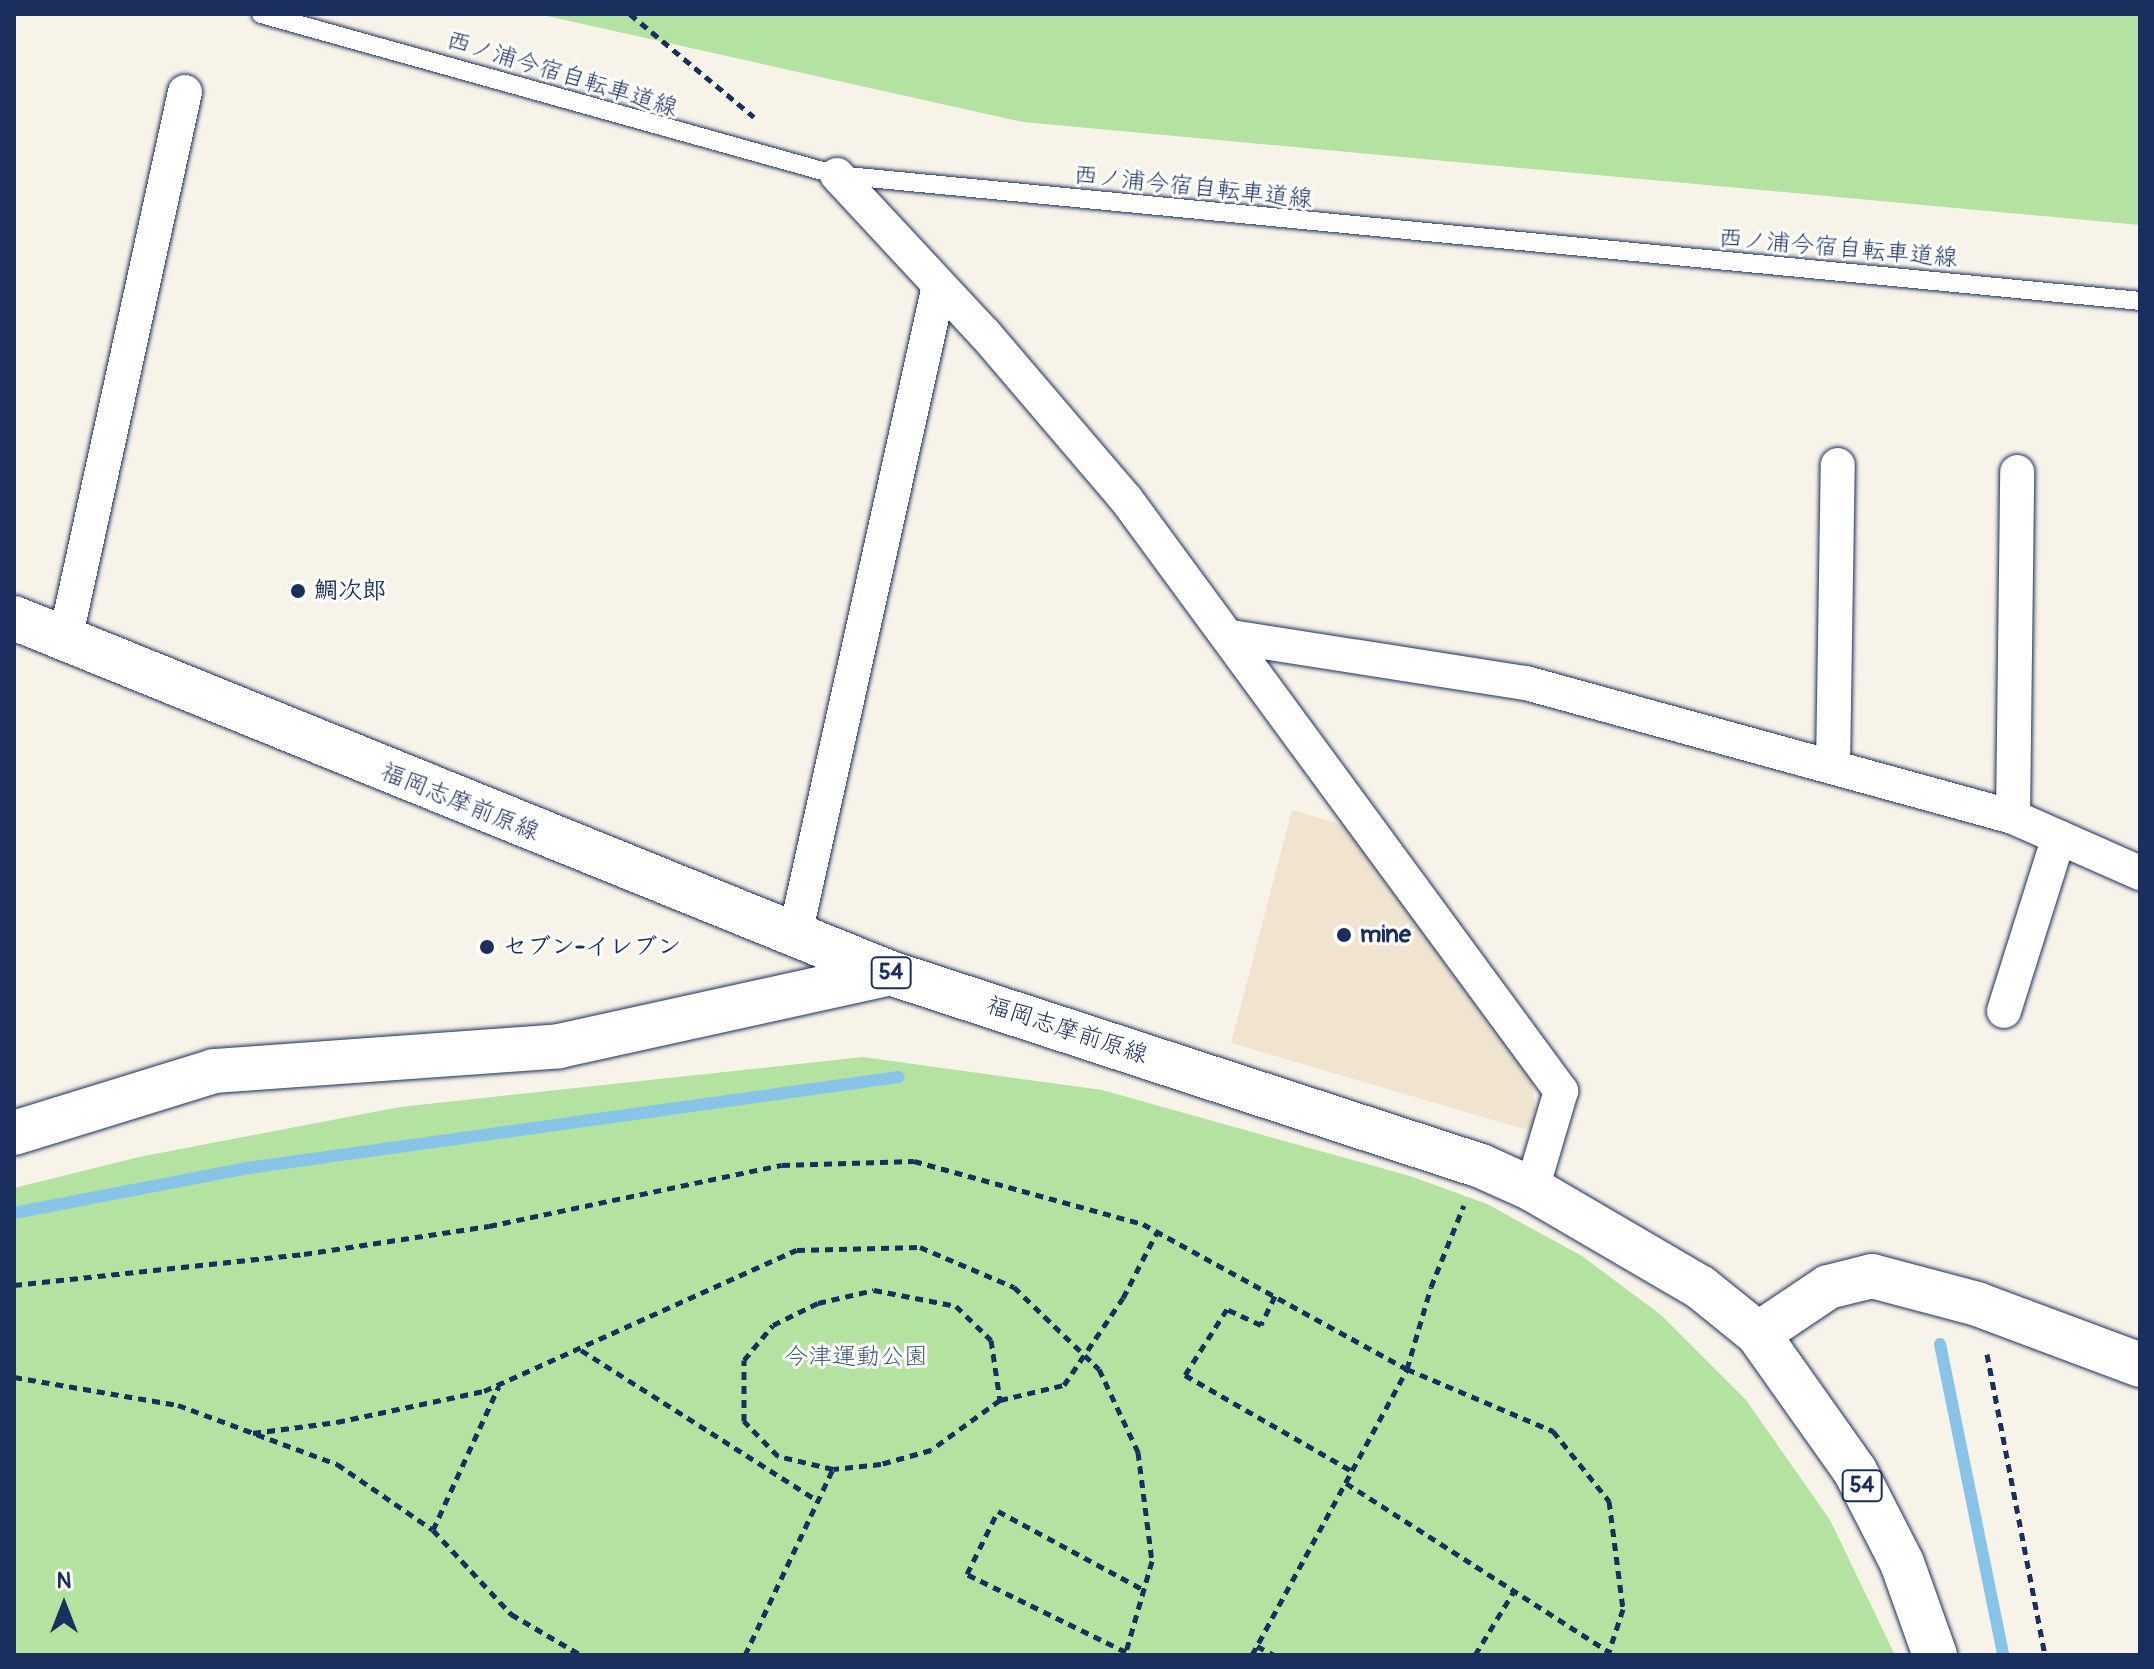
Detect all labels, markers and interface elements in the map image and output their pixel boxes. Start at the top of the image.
street label: 西ノ浦今宿自転車道線 [443,25,681,123]
street label: 西ノ浦今宿自転車道線 [1072,160,1314,214]
street label: 西ノ浦今宿自転車道線 [1717,223,1959,273]
place label: 鯛次郎 [314,577,386,605]
marker: 鯛次郎 [289,582,307,600]
street label: 福岡志摩前原線 [377,757,543,847]
place label: mine [1360,921,1411,949]
marker: mine [1335,926,1353,944]
place label: セブン-イレブン [503,933,681,961]
marker: セブン-イレブン [478,938,496,956]
road number: 54 [869,955,913,991]
street label: 福岡志摩前原線 [983,990,1151,1070]
park label: 今津運動公園 [784,1343,928,1371]
road number: 54 [1840,1468,1884,1504]
north arrow [24,1565,104,1645]
text: N [57,1567,71,1595]

